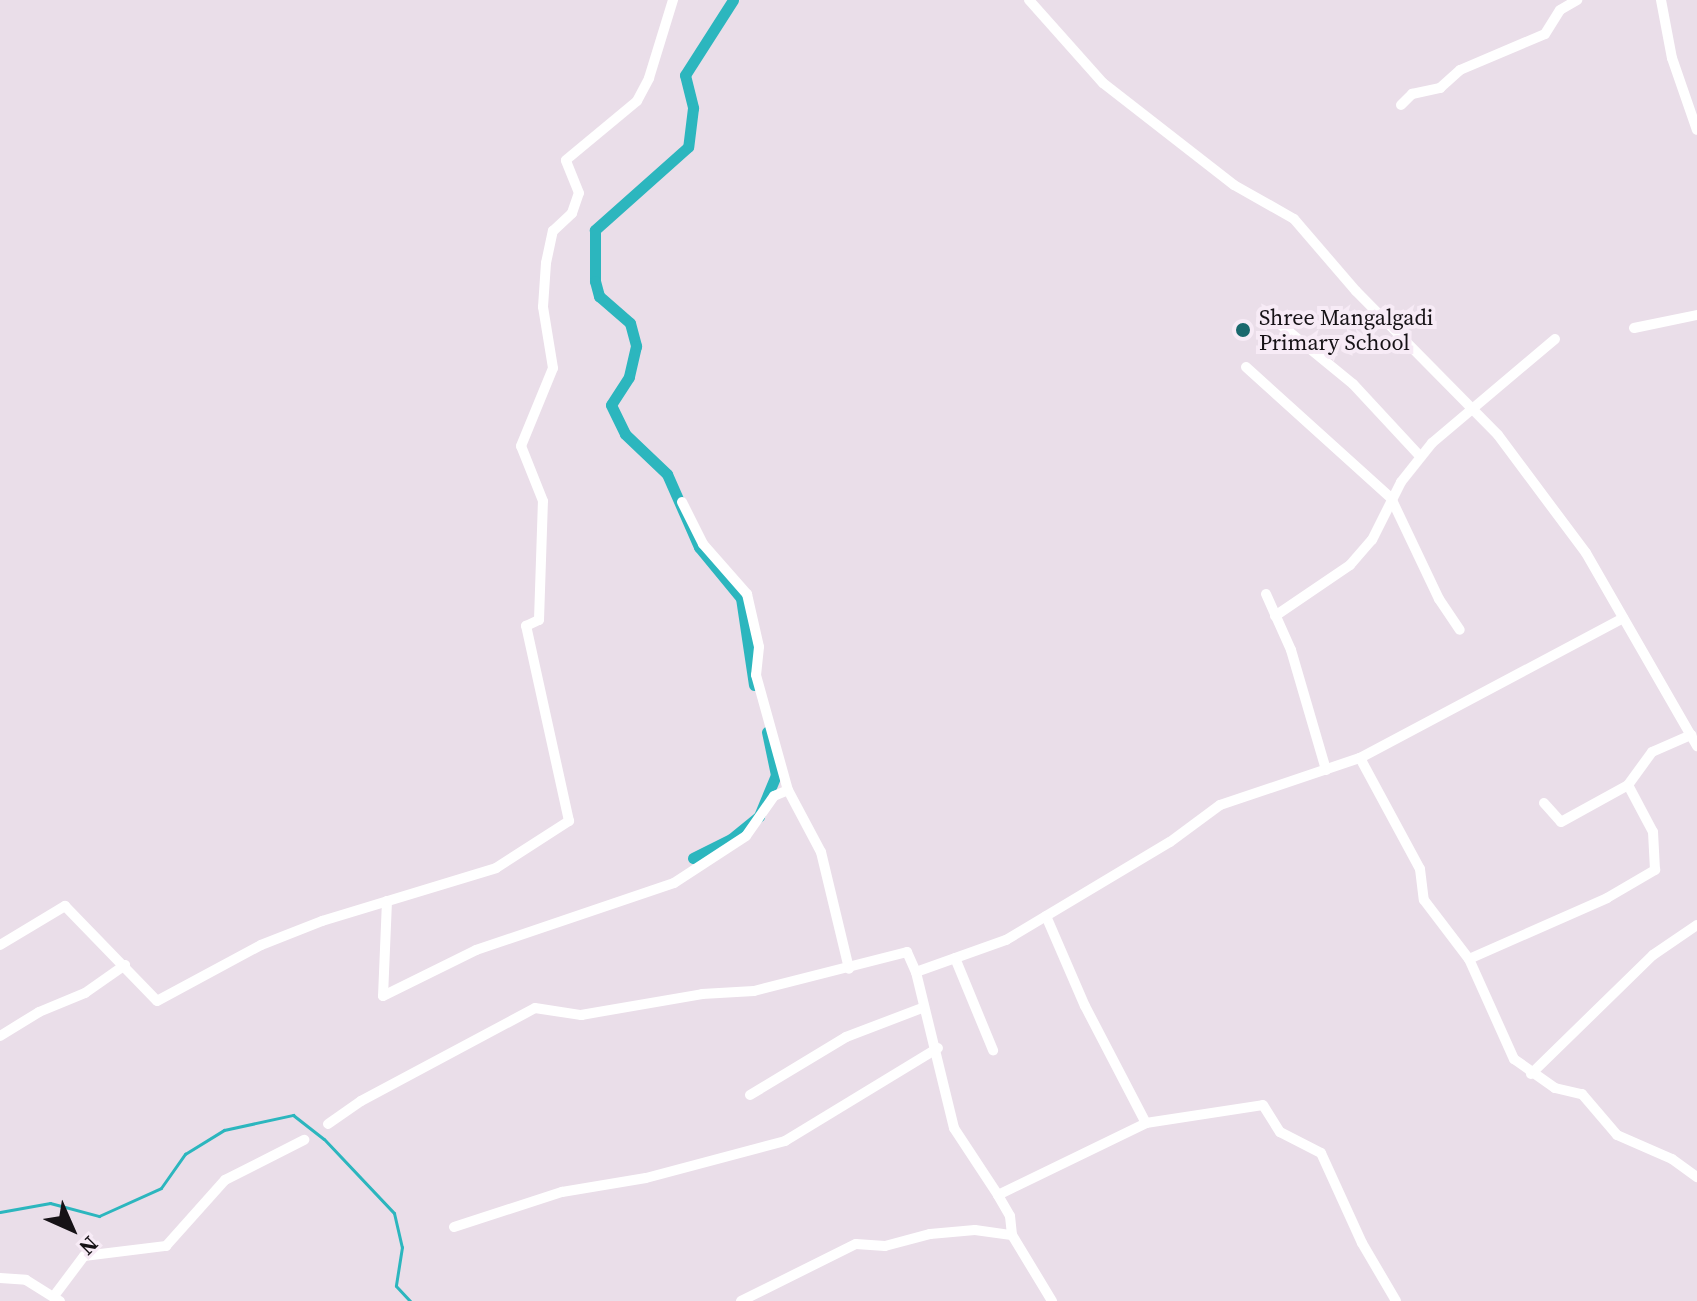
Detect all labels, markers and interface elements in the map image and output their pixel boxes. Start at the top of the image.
place label: Shree Mangalgadi Primary School [1259,304,1433,356]
marker: Shree Mangalgadi Primary School [1234,321,1252,339]
north arrow [32,1189,112,1269]
text: N [73,1230,105,1262]

